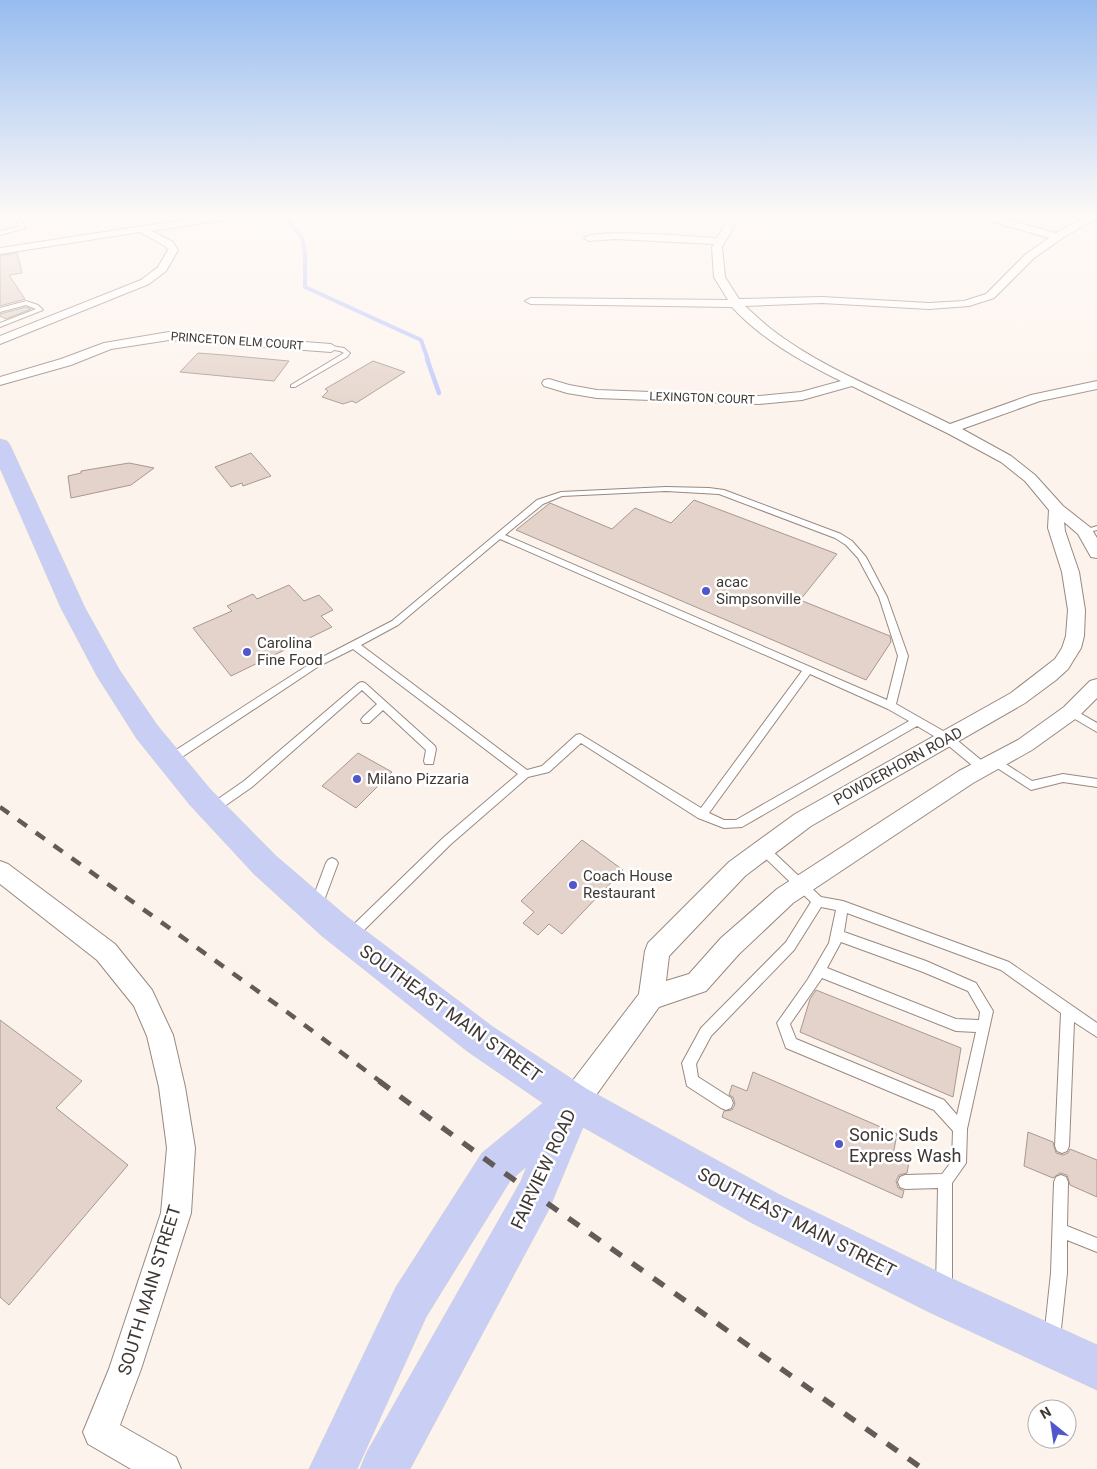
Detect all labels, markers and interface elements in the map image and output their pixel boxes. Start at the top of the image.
street label: PRINCETON ELM COURT [170,329,304,353]
street label: LEXINGTON COURT [649,389,755,407]
place label: acac Simpsonville [716,573,801,608]
marker: acac Simpsonville [700,585,712,597]
place label: Carolina Fine Food [257,634,323,669]
marker: Carolina Fine Food [241,646,253,658]
street label: POWDERHORN ROAD [830,723,966,809]
place label: Milano Pizzaria [367,770,469,788]
marker: Milano Pizzaria [351,773,363,785]
place label: Coach House Restaurant [583,867,673,902]
marker: Coach House Restaurant [567,879,579,891]
street label: SOUTHEAST MAIN STREET [356,940,546,1086]
street label: FAIRVIEW ROAD [506,1106,580,1232]
place label: Sonic Suds Express Wash [849,1124,961,1166]
marker: Sonic Suds Express Wash [833,1138,845,1150]
street label: SOUTHEAST MAIN STREET [694,1163,900,1281]
street label: SOUTH MAIN STREET [113,1202,185,1377]
north arrow [1027,1399,1077,1449]
text: N [1037,1403,1054,1422]

